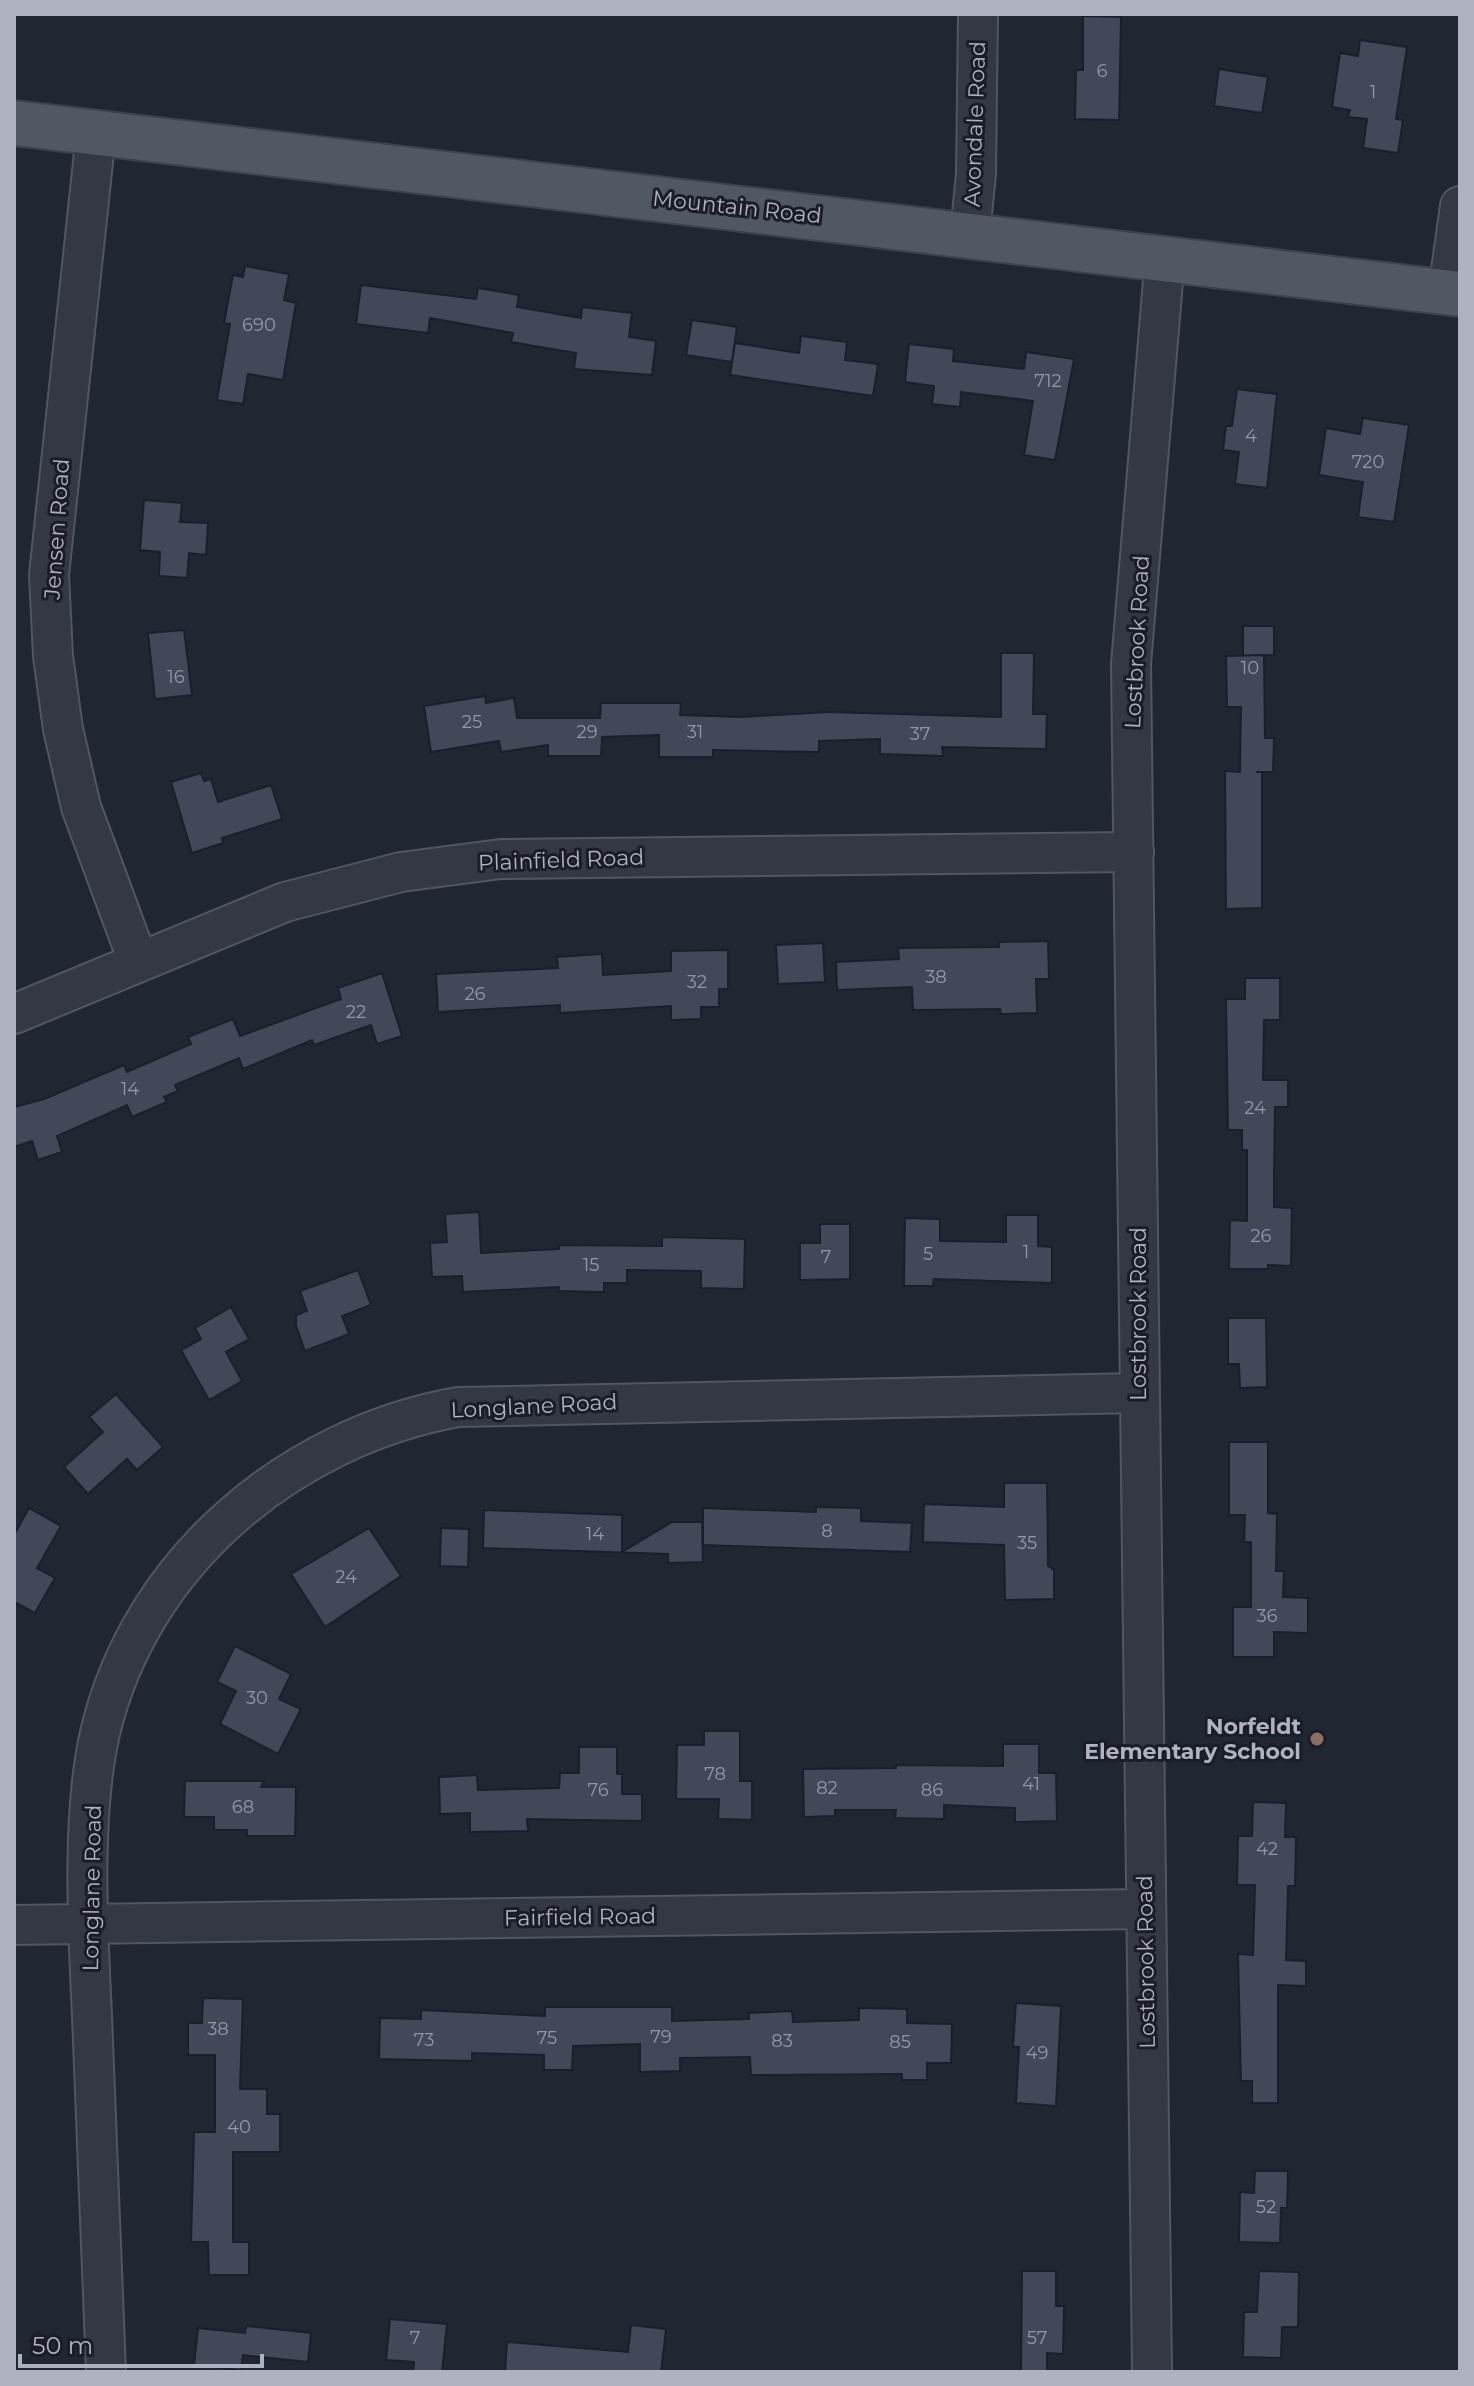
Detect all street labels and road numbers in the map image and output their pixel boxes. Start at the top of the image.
street label: Avondale Road [959,41,991,207]
street label: Mountain Road [651,185,823,229]
street label: Jensen Road [39,458,75,601]
street label: Lostbrook Road [1119,555,1155,729]
street label: Plainfield Road [477,844,645,876]
street label: Lostbrook Road [1125,1227,1152,1401]
street label: Longlane Road [450,1388,618,1424]
street label: Longlane Road [77,1804,107,1972]
street label: Lostbrook Road [1131,1875,1161,2049]
street label: Fairfield Road [504,1902,656,1932]

